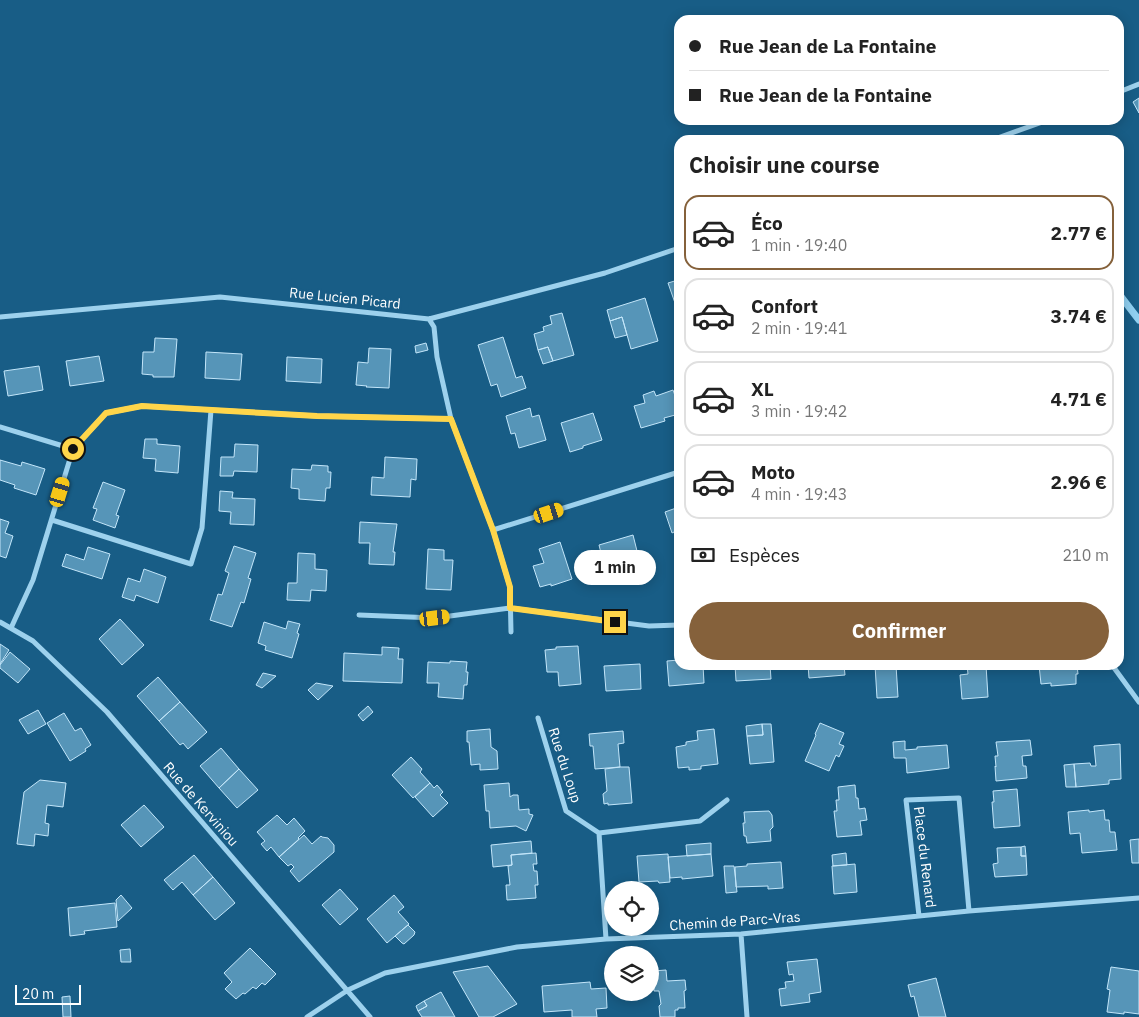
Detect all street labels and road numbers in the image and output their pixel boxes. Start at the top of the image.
street label: Rue Lucien Picard [288,283,402,313]
street label: Rue du Loup [544,725,586,805]
street label: Rue de Kerviniou [159,758,243,850]
street label: Place du Renard [910,805,940,909]
street label: Chemin de Parc-Vras [669,907,801,935]

